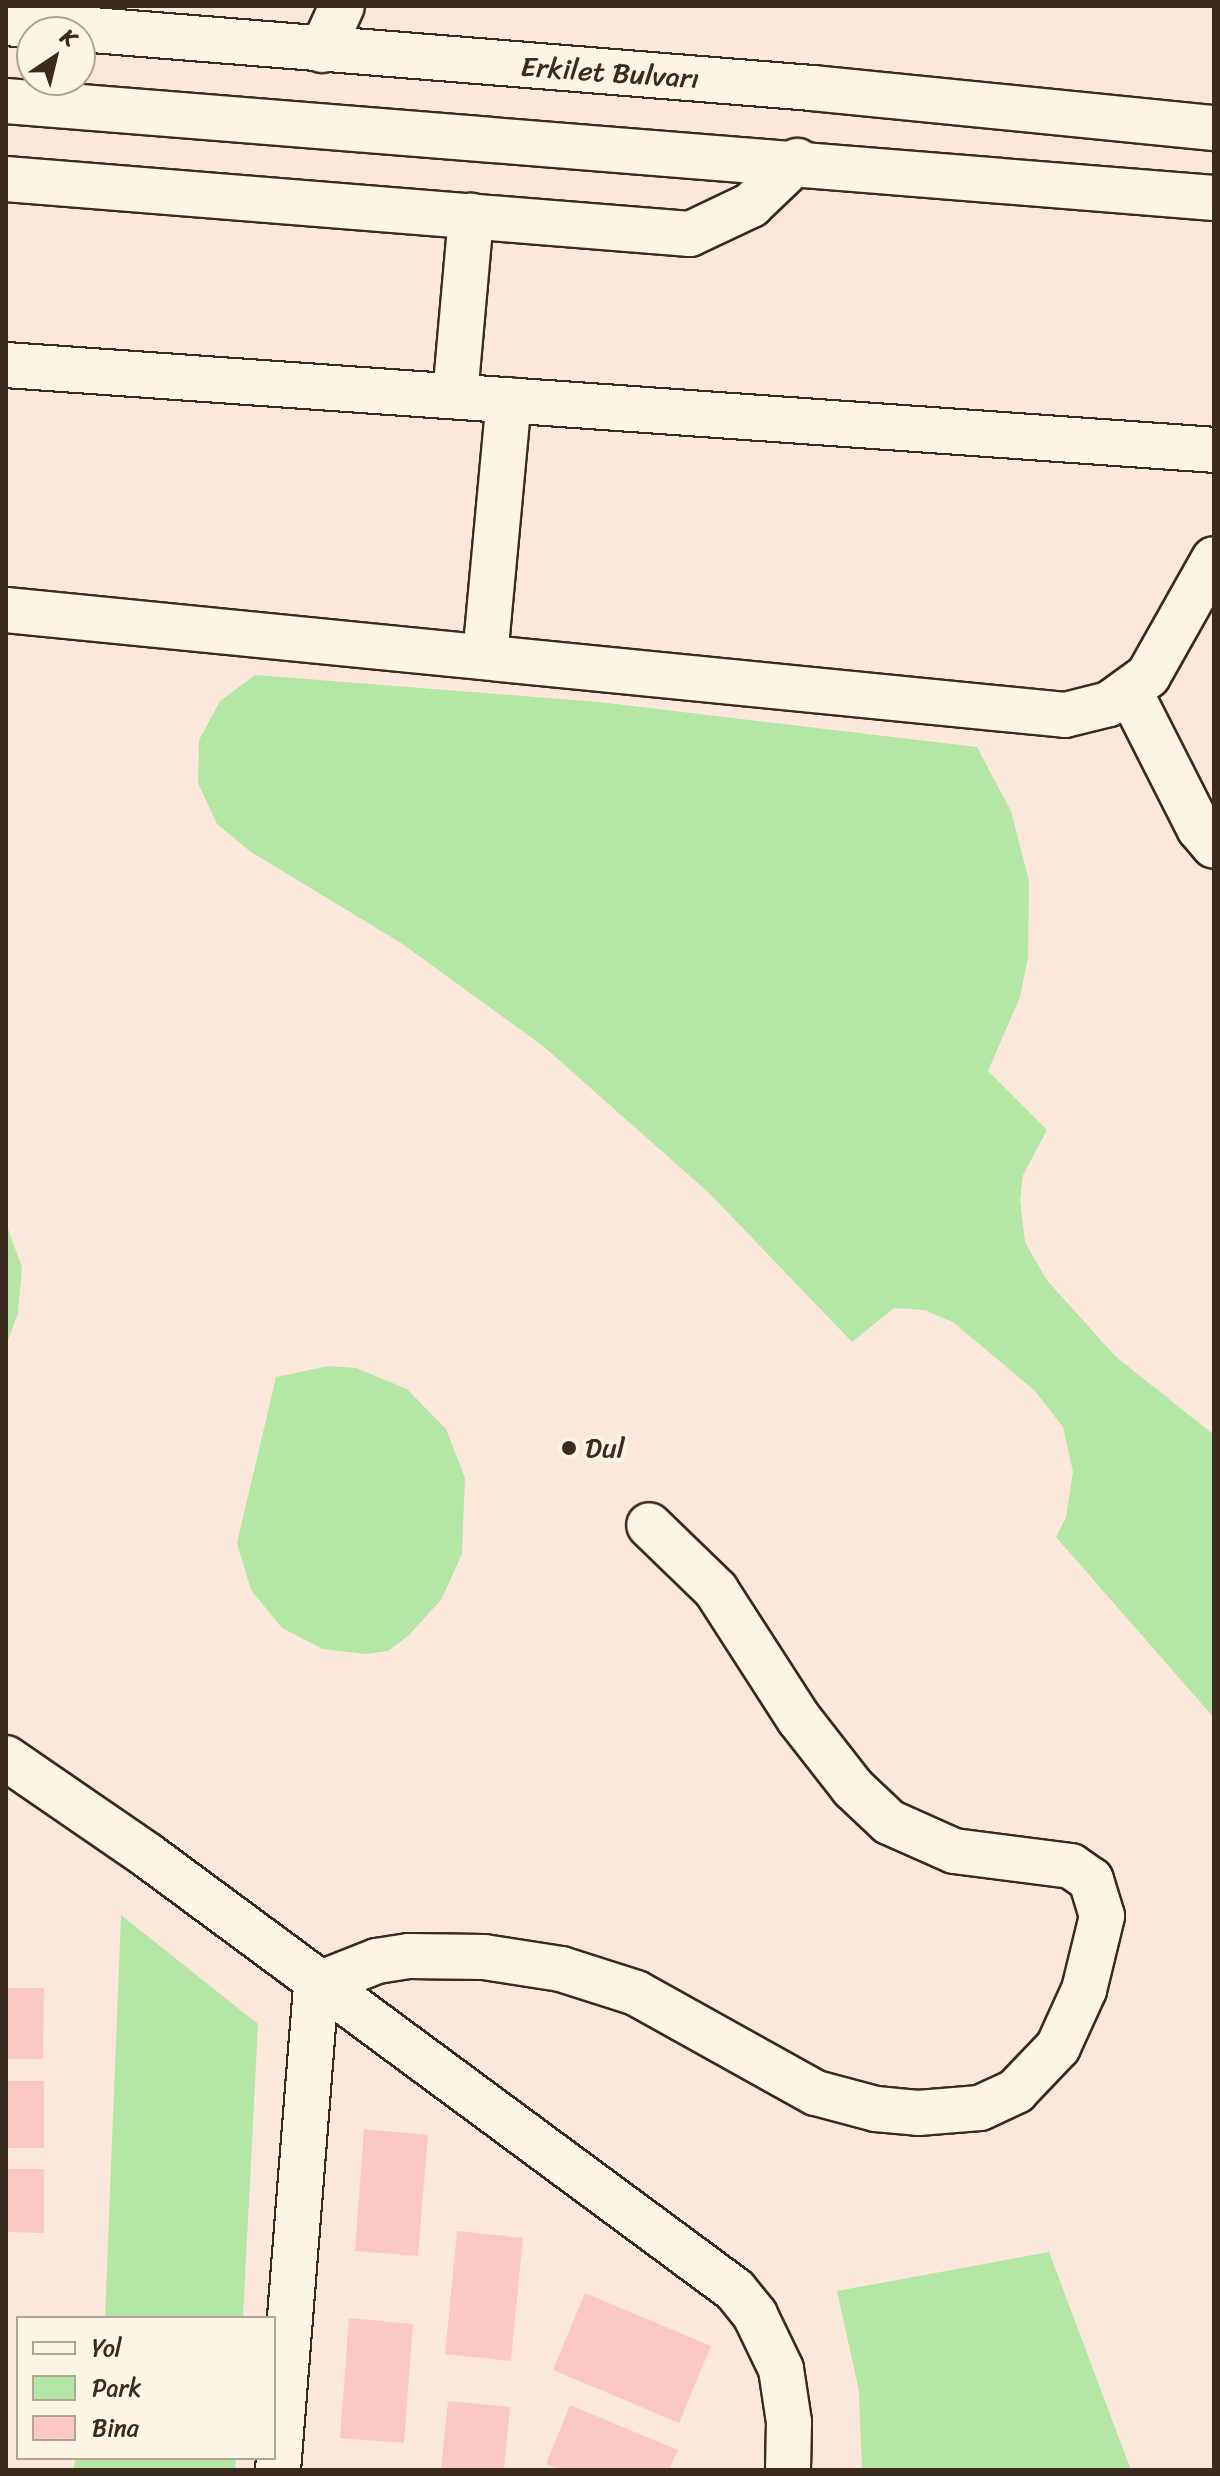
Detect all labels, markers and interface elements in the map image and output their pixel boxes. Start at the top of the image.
north arrow [16,16,96,96]
text: K [52,18,86,57]
street label: Erkilet Bulvarı [520,50,700,96]
place label: Dul [585,1431,625,1465]
marker: Dul [560,1439,578,1457]
legend [16,2316,276,2460]
text: Yol [92,2327,122,2369]
text: Park [92,2367,141,2409]
text: Bina [92,2407,139,2449]

